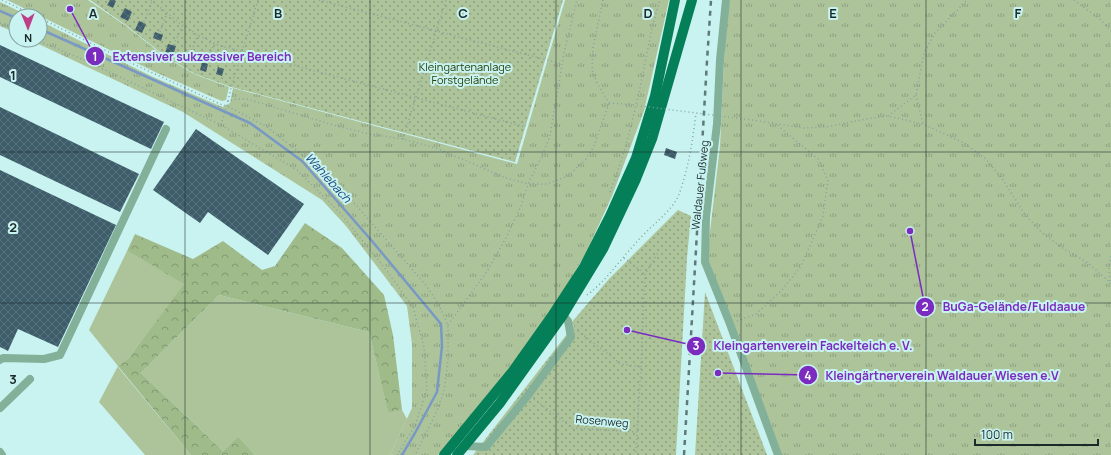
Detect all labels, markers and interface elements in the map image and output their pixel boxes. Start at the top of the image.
text: A [89,4,98,22]
text: B [274,4,282,22]
text: C [458,4,468,22]
text: D [643,4,653,22]
text: E [829,4,837,22]
text: F [1015,4,1022,22]
north arrow [8,8,48,48]
text: N [24,31,32,46]
callout: Extensiver sukzessiver Bereich [85,44,300,68]
text: 1 [92,48,98,65]
text: Extensiver sukzessiver Bereich [113,48,292,65]
park label: Kleingartenanlage Forstgelände [419,59,512,87]
text: 1 [10,66,16,84]
street label: Waldauer Fußweg [687,139,712,231]
water label: Wahlebach [301,149,356,207]
text: 2 [9,218,17,236]
callout: BuGa-Gelände/Fuldaaue [915,295,1093,319]
text: 2 [921,298,929,315]
text: BuGa-Gelände/Fuldaaue [943,298,1085,315]
callout: Kleingartenverein Fackelteich e. V. [686,334,921,358]
text: 3 [693,337,700,354]
text: Kleingartenverein Fackelteich e. V. [713,337,913,354]
callout: Kleingärtnerverein Waldauer Wiesen e.V [798,363,1067,387]
text: 4 [804,367,812,384]
text: Kleingärtnerverein Waldauer Wiesen e.V [825,367,1059,384]
text: 3 [9,370,17,388]
street label: Rosenweg [575,411,629,430]
scale bar [975,421,1098,447]
text: 100 m [981,426,1013,443]

